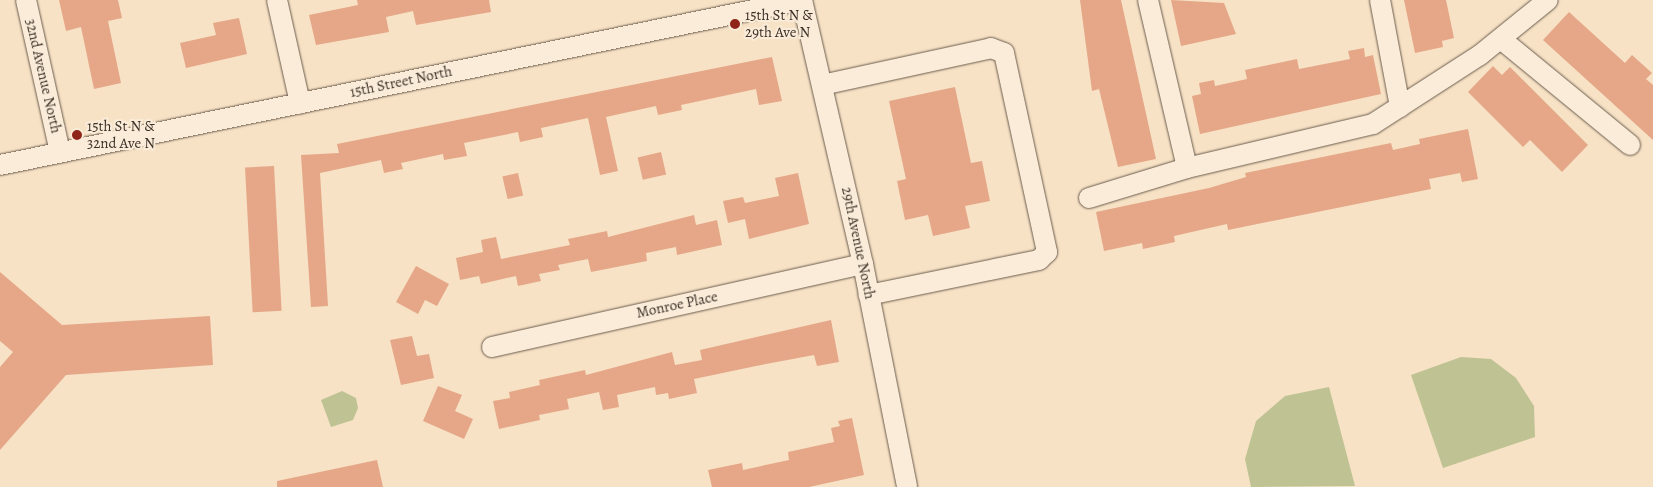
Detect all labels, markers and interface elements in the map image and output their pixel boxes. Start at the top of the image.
place label: 15th St N & 29th Ave N [745,6,813,41]
street label: 32nd Avenue North [21,17,65,135]
marker: 15th St N & 29th Ave N [729,18,741,30]
street label: 15th Street North [348,62,454,102]
place label: 15th St N & 32nd Ave N [87,117,155,152]
marker: 15th St N & 32nd Ave N [71,129,83,141]
street label: 29th Avenue North [837,185,879,301]
street label: Monroe Place [635,288,719,322]

